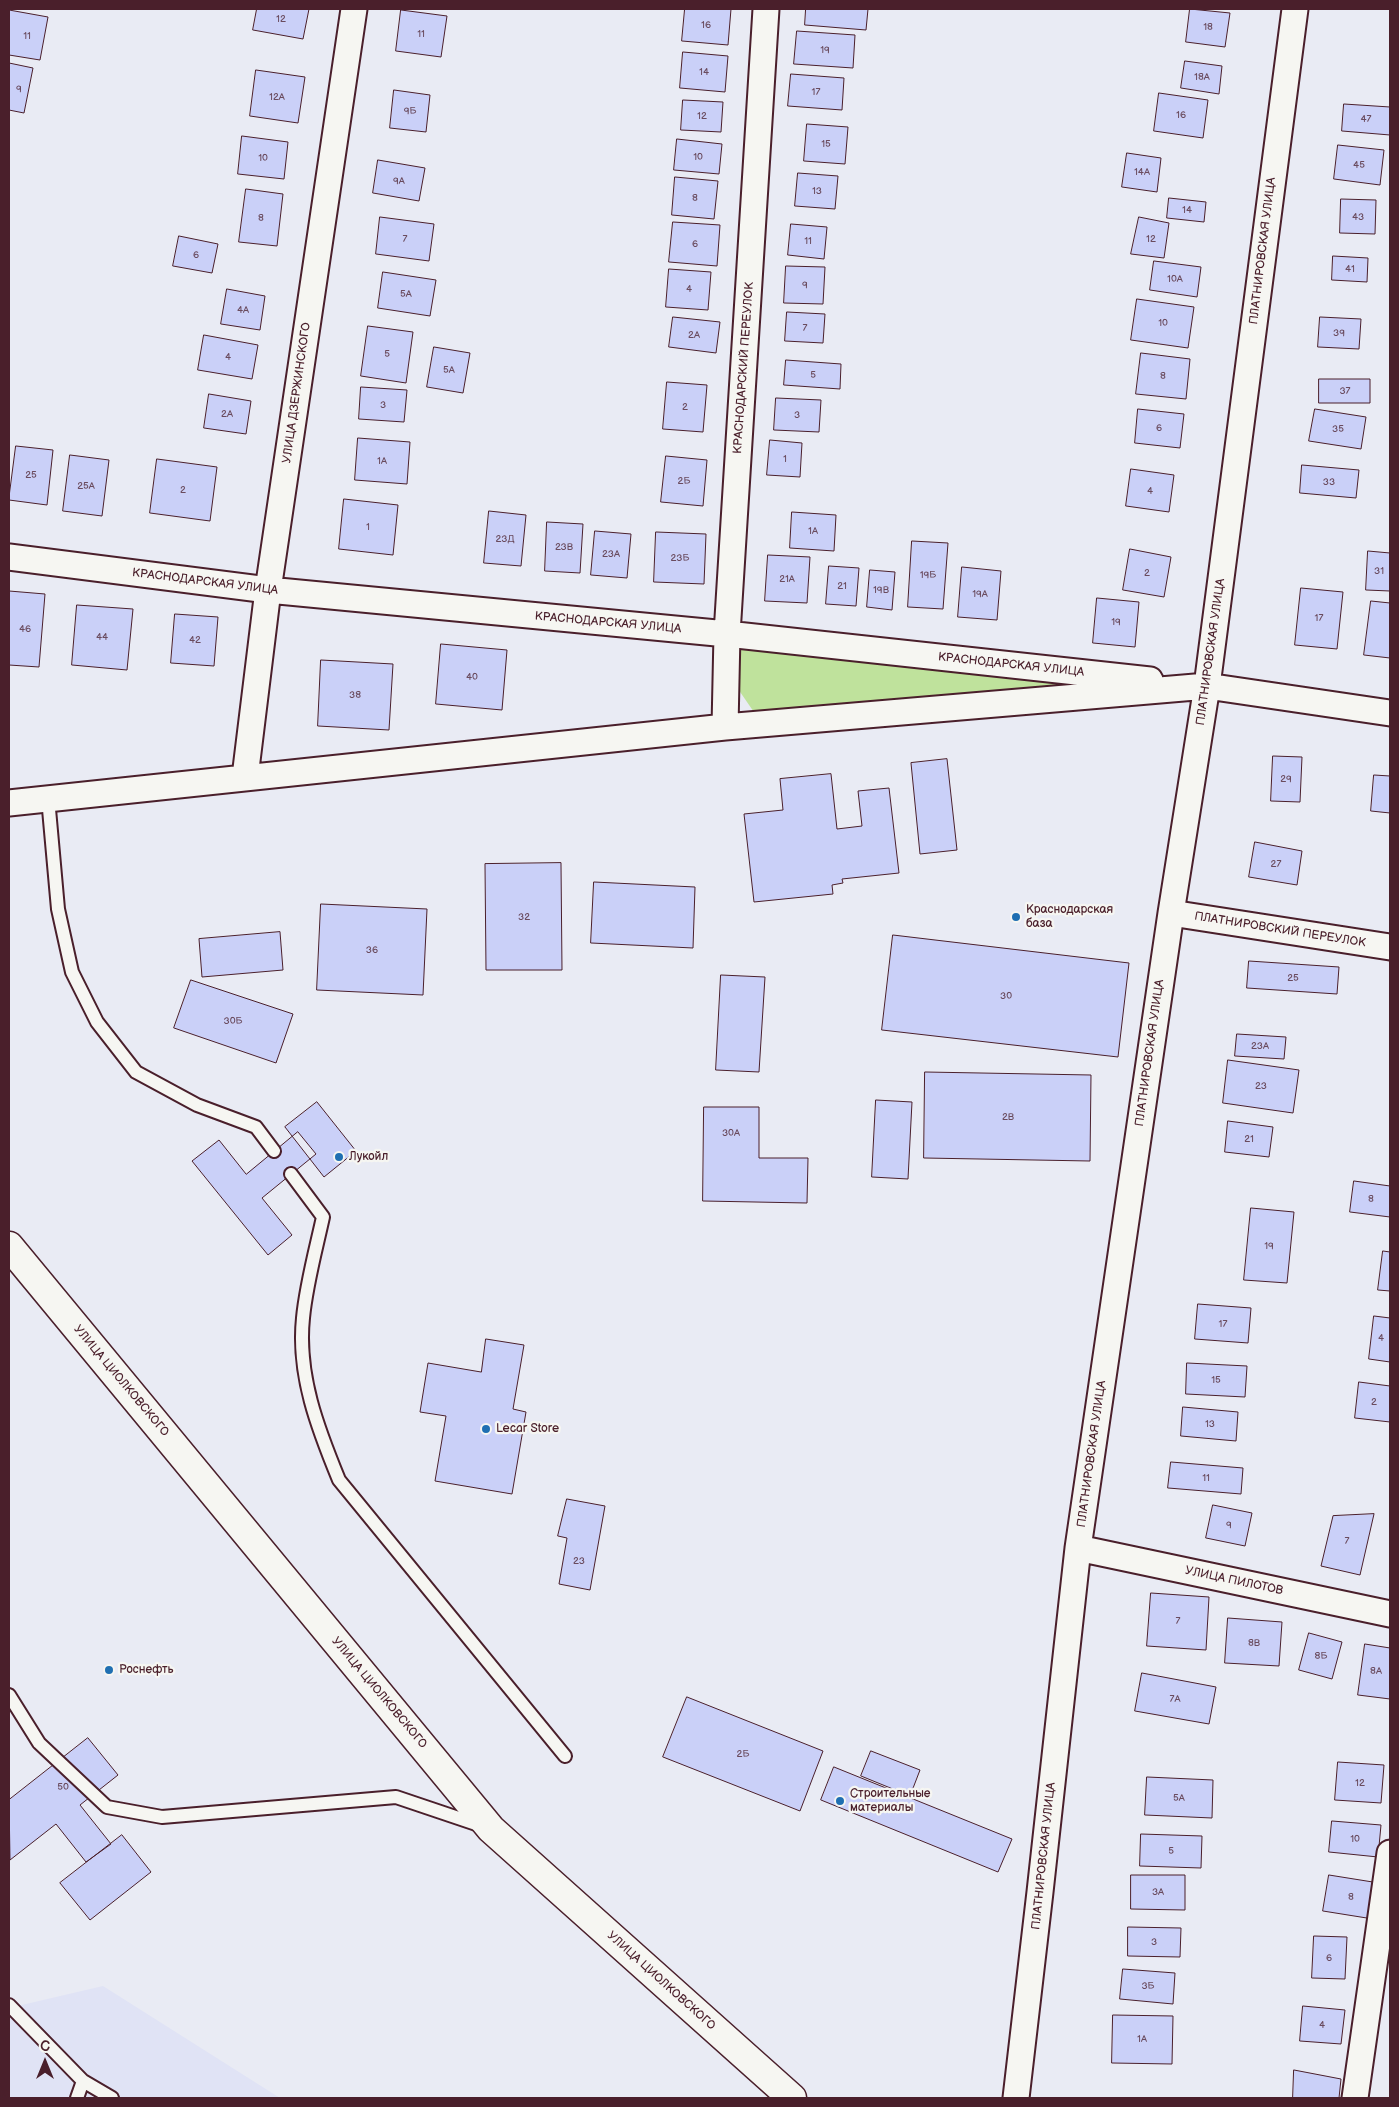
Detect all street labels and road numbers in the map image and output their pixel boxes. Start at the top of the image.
street label: ПЛАТНИРОВСКАЯ УЛИЦА [1247,177,1279,325]
street label: КРАСНОДАРСКИЙ ПЕРЕУЛОК [731,282,757,454]
street label: УЛИЦА ДЗЕРЖИНСКОГО [280,322,314,464]
street label: КРАСНОДАРСКАЯ УЛИЦА [131,566,279,598]
street label: ПЛАТНИРОВСКАЯ УЛИЦА [1194,578,1228,726]
street label: КРАСНОДАРСКАЯ УЛИЦА [534,609,682,637]
street label: КРАСНОДАРСКАЯ УЛИЦА [937,650,1085,680]
street label: ПЛАТНИРОВСКИЙ ПЕРЕУЛОК [1193,909,1367,951]
street label: ПЛАТНИРОВСКАЯ УЛИЦА [1133,979,1167,1127]
street label: УЛИЦА ЦИОЛКОВСКОГО [70,1322,172,1440]
street label: ПЛАТНИРОВСКАЯ УЛИЦА [1075,1380,1109,1528]
street label: УЛИЦА ПИЛОТОВ [1184,1564,1284,1598]
street label: УЛИЦА ЦИОЛКОВСКОГО [328,1634,430,1752]
street label: ПЛАТНИРОВСКАЯ УЛИЦА [1029,1782,1059,1930]
street label: УЛИЦА ЦИОЛКОВСКОГО [604,1929,718,2033]

